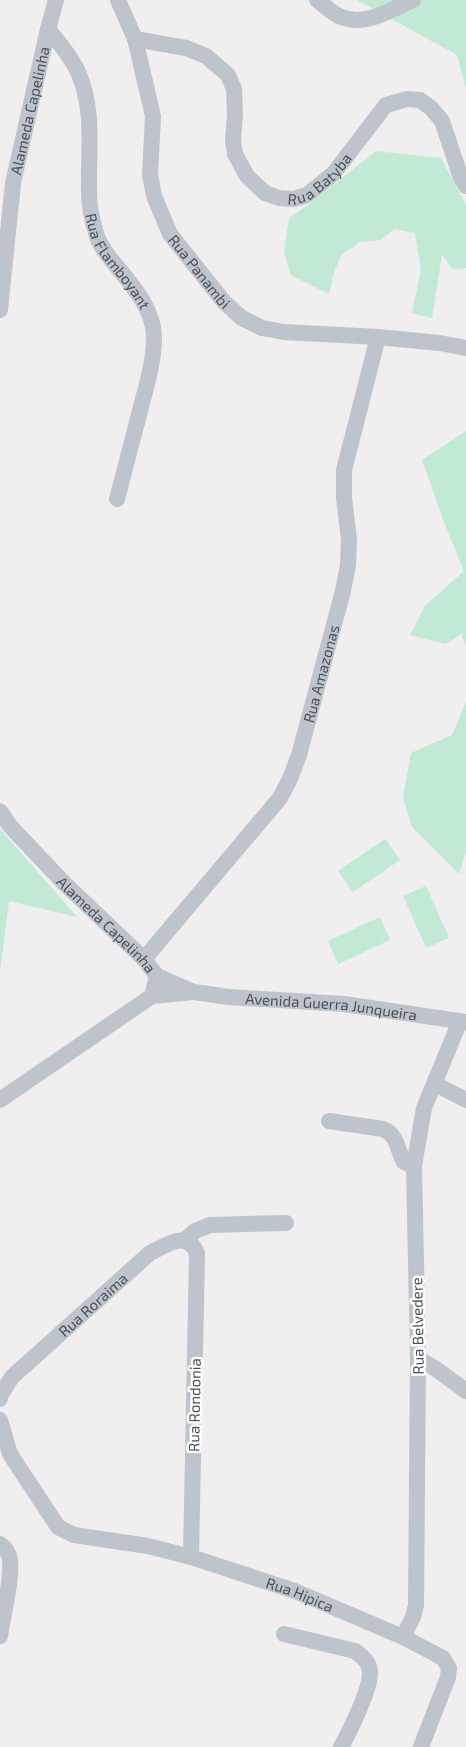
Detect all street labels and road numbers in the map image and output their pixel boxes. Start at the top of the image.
street label: Alameda Capelinha [6,45,53,176]
street label: Rua Batyba [287,149,355,208]
street label: Rua Flamboyant [82,211,154,312]
street label: Rua Panambi [165,231,234,312]
street label: Rua Amazonas [299,623,343,725]
street label: Alameda Capelinha [53,872,160,976]
street label: Avenida Guerra Junqueira [245,989,418,1024]
street label: Rua Roraima [55,1269,131,1340]
street label: Rua Belvedere [407,1277,427,1375]
street label: Rua Rondonia [184,1358,204,1452]
street label: Rua Hipica [264,1573,337,1615]

